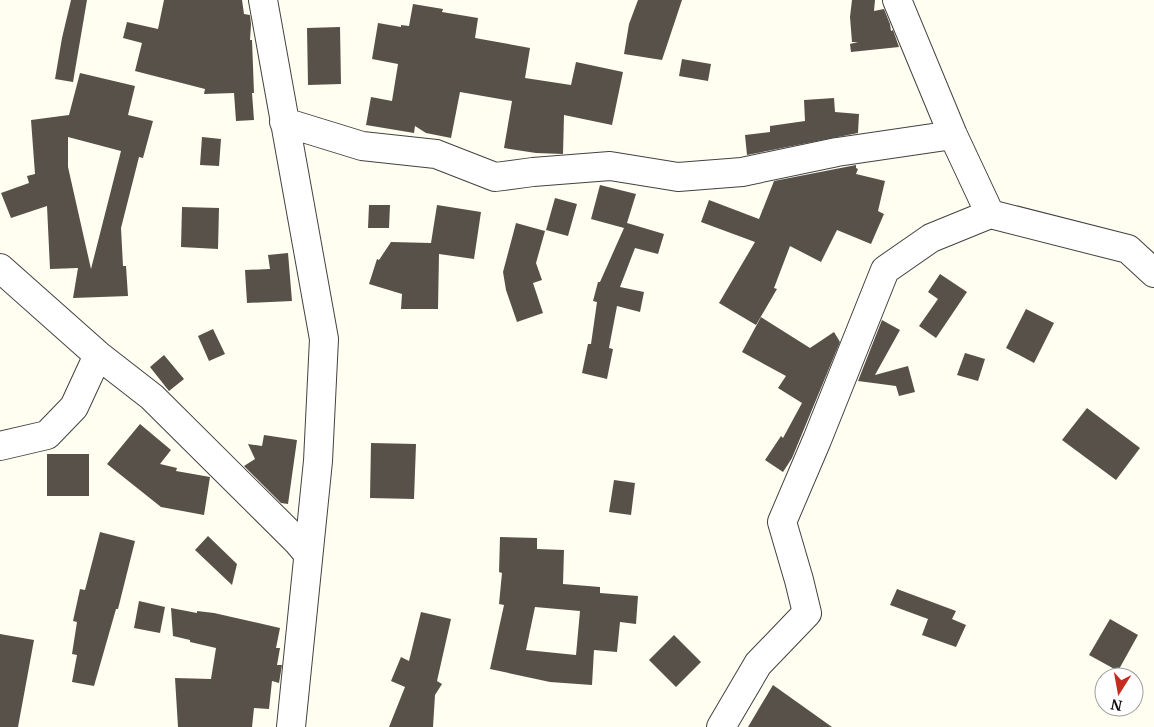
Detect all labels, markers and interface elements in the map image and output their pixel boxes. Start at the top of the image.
north arrow [1094,667,1144,717]
text: N [1109,695,1124,715]

